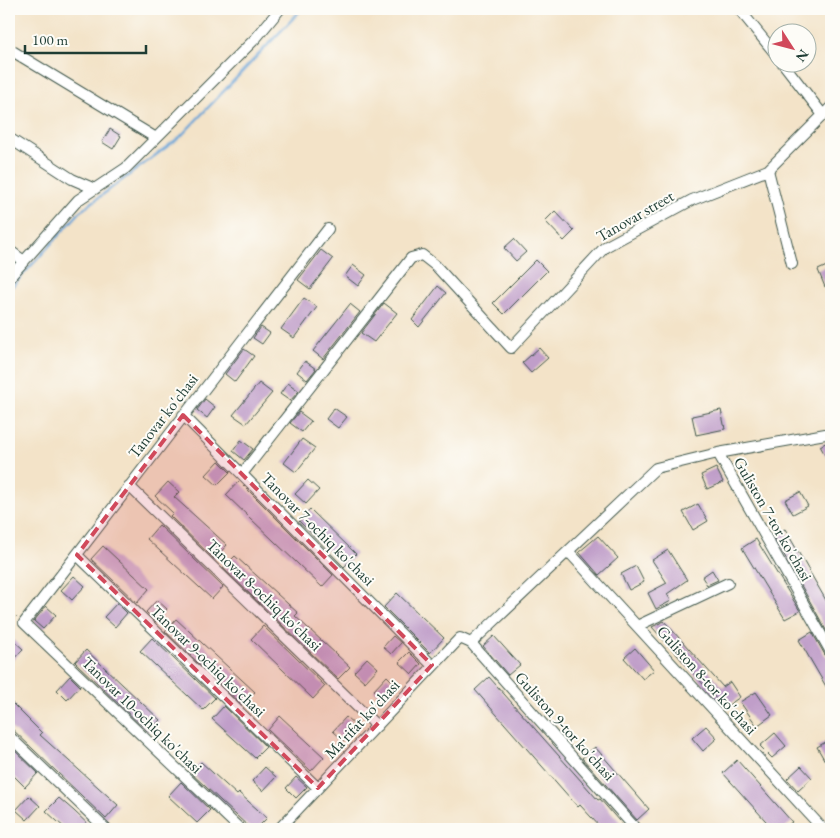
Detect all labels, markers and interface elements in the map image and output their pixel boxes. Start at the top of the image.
scale bar [25,22,146,54]
north arrow [768,22,818,72]
text: 100 m [32,30,69,49]
text: N [792,46,813,66]
street label: Tanovar street [592,185,678,247]
street label: Tanovar ko'chasi [123,369,203,463]
street label: Guliston 7-tor ko'chasi [729,453,817,585]
street label: Tanovar 7-ochiq ko'chasi [257,468,379,590]
street label: Tanovar 8-ochiq ko'chasi [202,535,326,656]
street label: Tanovar 9-ochiq ko'chasi [146,601,270,722]
street label: Guliston 8-tor ko'chasi [652,621,762,739]
street label: Tanovar 10-ochiq ko'chasi [77,652,207,778]
street label: Guliston 9-tor ko'chasi [510,667,620,785]
street label: Ma'rifat ko'chasi [320,675,404,763]

